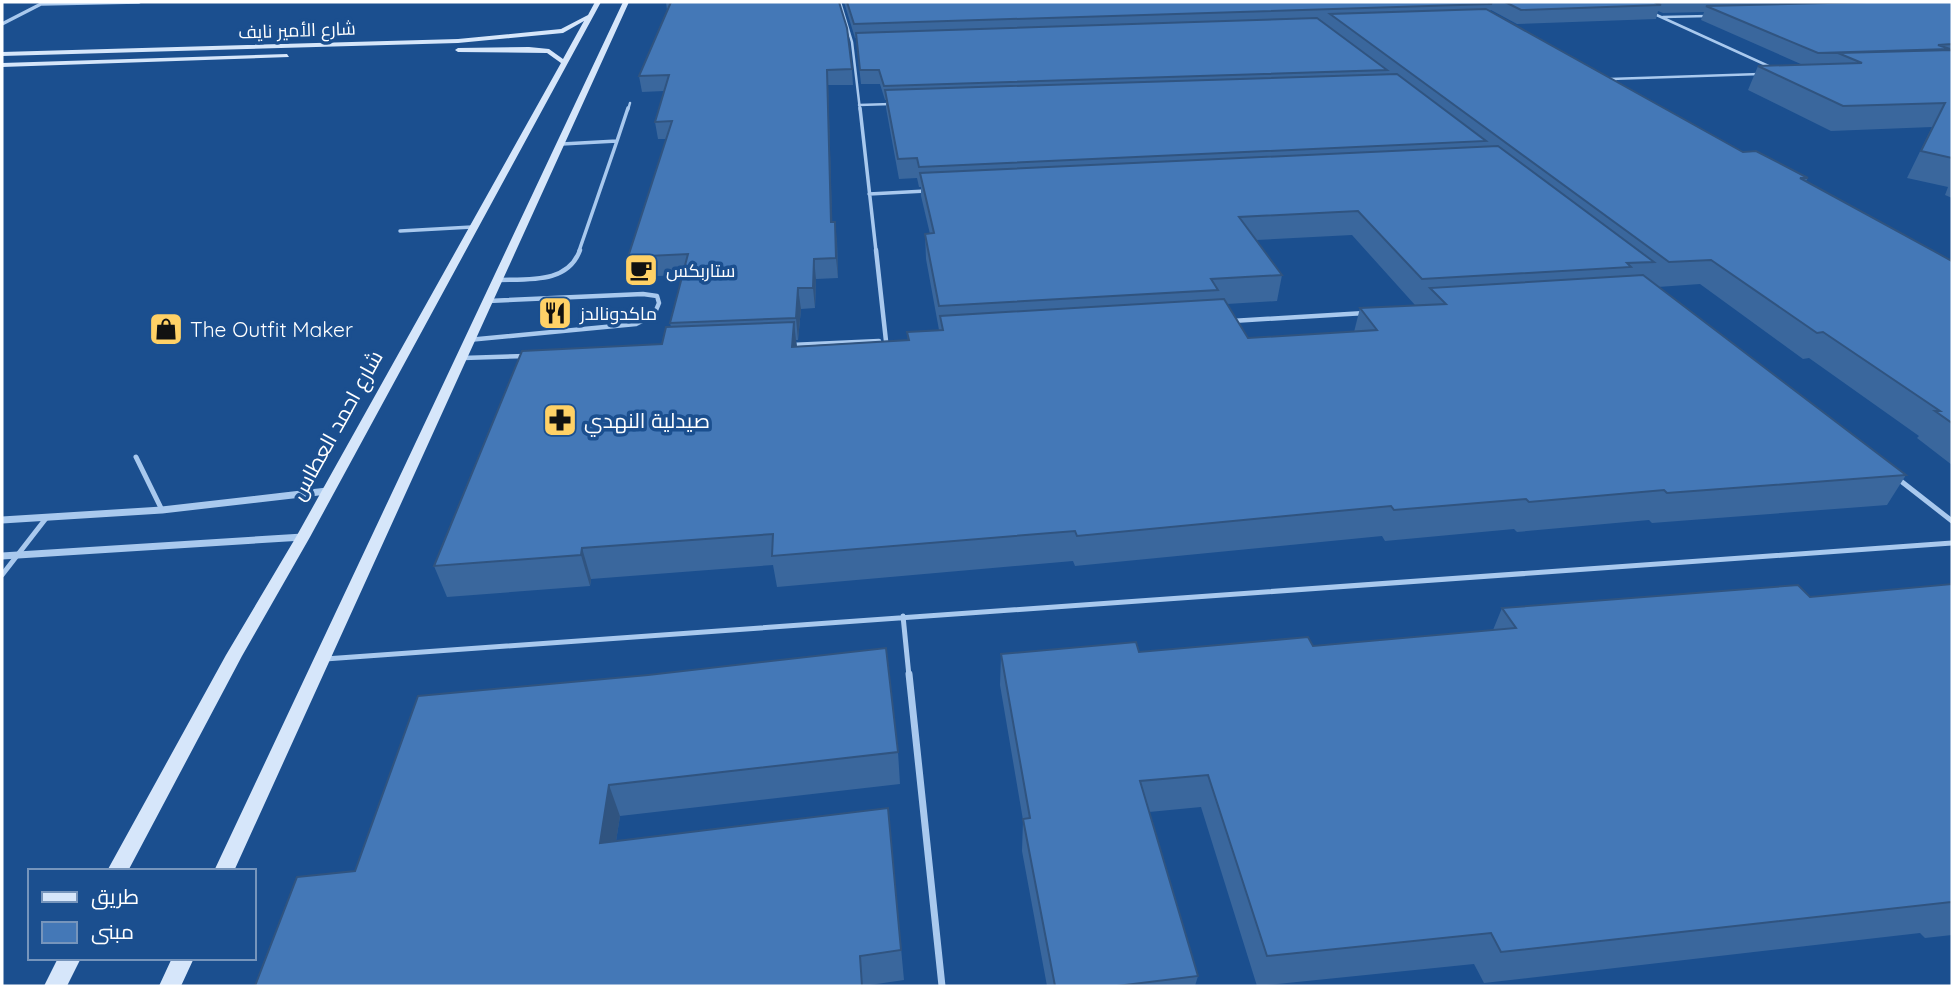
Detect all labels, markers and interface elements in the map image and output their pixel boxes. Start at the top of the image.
street label: شارع الأمير نايف [238,16,356,45]
cafe icon: ستاربكس [622,251,660,289]
place label: ستاربكس [666,259,735,282]
restaurant icon: ماكدونالدز [536,294,574,332]
place label: ماكدونالدز [579,302,657,325]
shop icon: The Outfit Maker [147,310,185,348]
place label: The Outfit Maker [190,316,353,342]
street label: شارع احمد العطاس [284,346,390,505]
pharmacy icon: صيدلية النهدي [541,401,579,439]
place label: صيدلية النهدي [584,407,710,437]
legend [28,869,256,960]
text: طريق [91,883,139,910]
text: مبنى [91,918,134,945]

